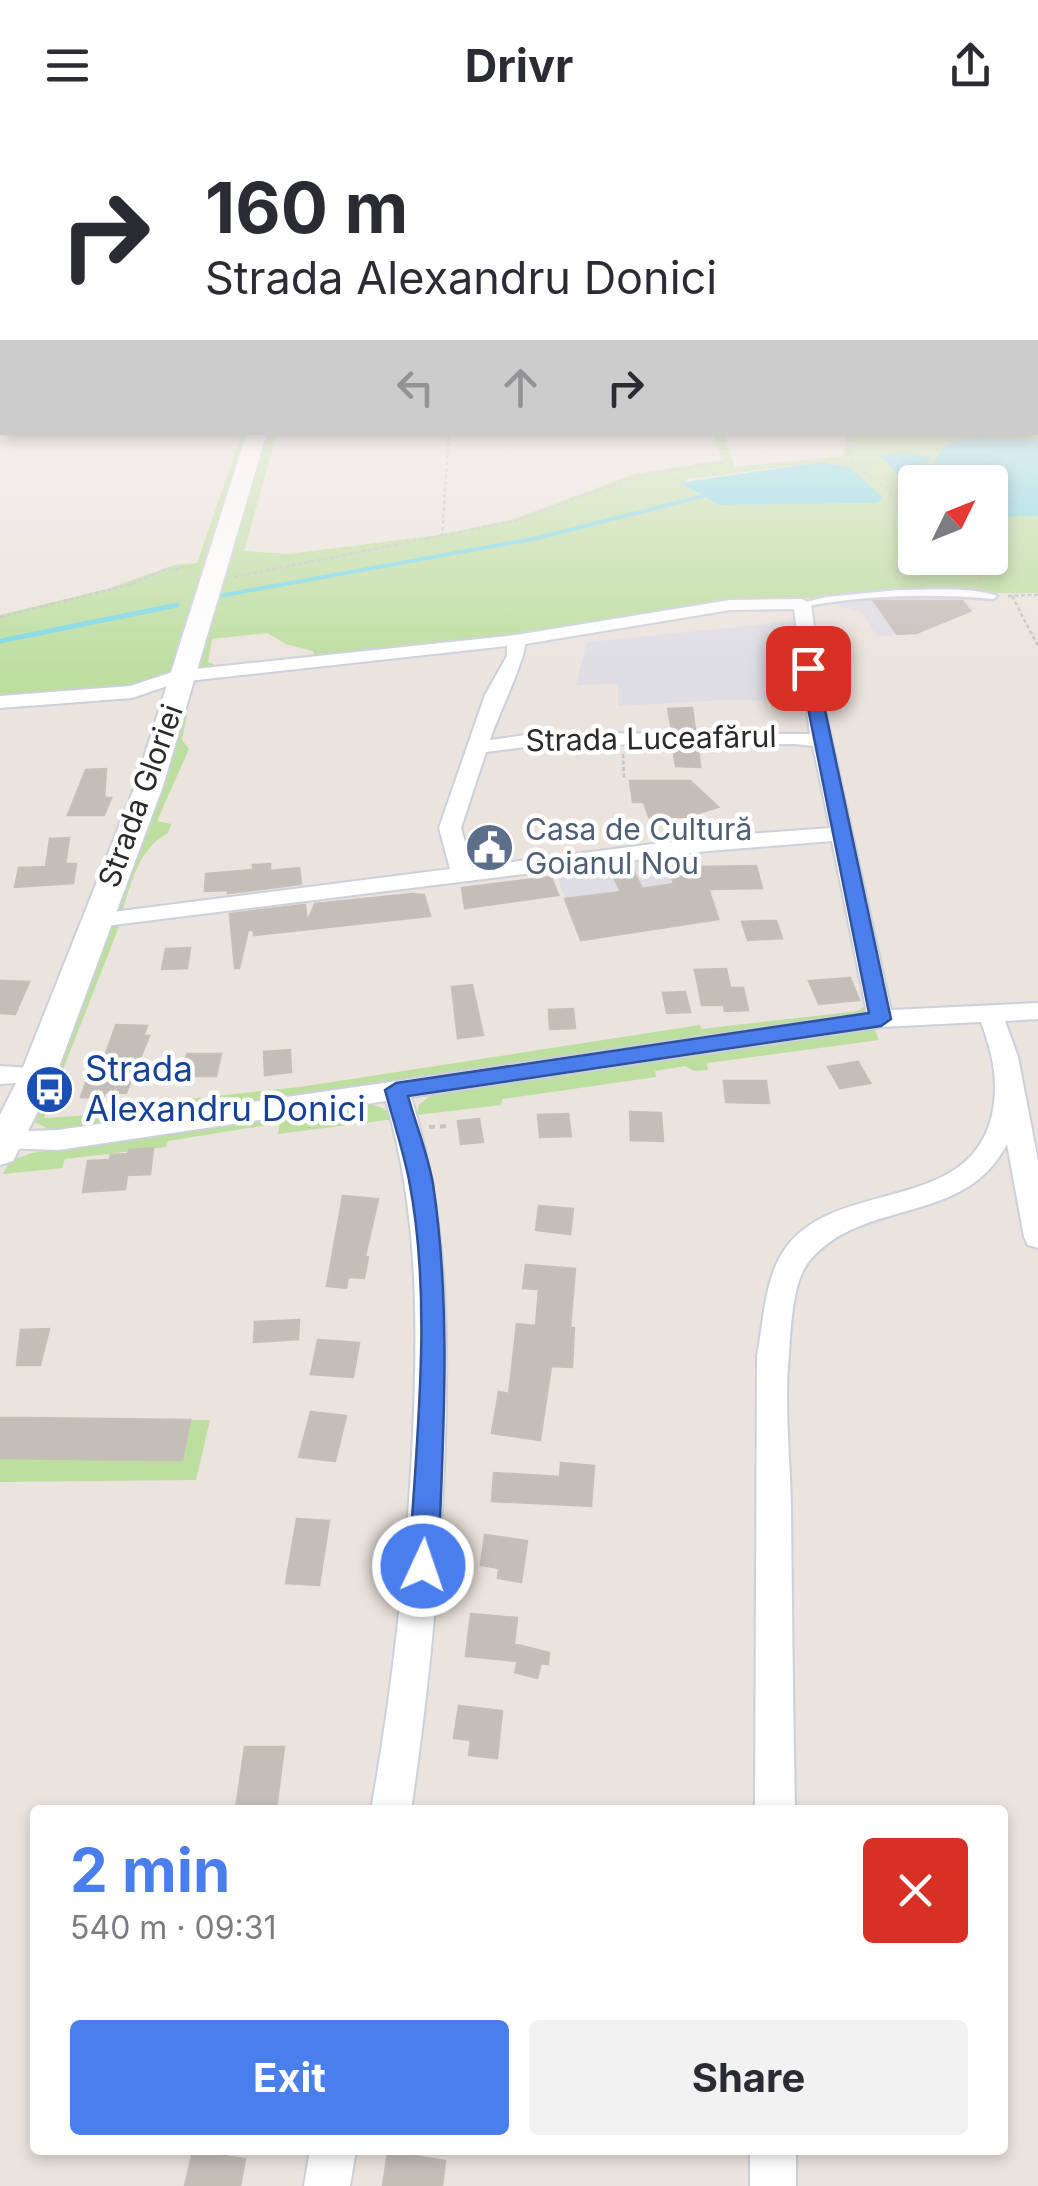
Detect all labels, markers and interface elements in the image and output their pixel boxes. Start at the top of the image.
icon: menu [40,38,95,93]
text: Drivr [465,38,573,93]
icon: share [943,38,998,93]
text: 160 m [205,165,408,250]
icon: right [40,170,170,300]
text: Strada Alexandru Donici [205,250,717,305]
icon: left [388,360,443,415]
icon: ahead [493,360,548,415]
icon: right [598,360,653,415]
north arrow [898,465,1008,575]
map controls [898,465,1008,575]
pin [766,626,851,711]
icon: arrive [781,641,836,696]
street label: Strada Gloriei [90,699,190,892]
street label: Strada Luceafărul [525,718,777,758]
place label: Casa de Cultură Goianul Nou [525,811,752,881]
public building icon: Casa de Cultură Goianul Nou [464,821,516,873]
place label: Strada Alexandru Donici [85,1047,366,1129]
bus stop icon: Strada Alexandru Donici [24,1063,76,1115]
position arrow [371,1514,475,1618]
text: 2 min [70,1834,230,1906]
button: close [863,1838,968,1943]
text: 540 m · 09:31 [70,1908,277,1947]
button: Exit [70,2020,509,2135]
button: Share [529,2020,968,2135]

